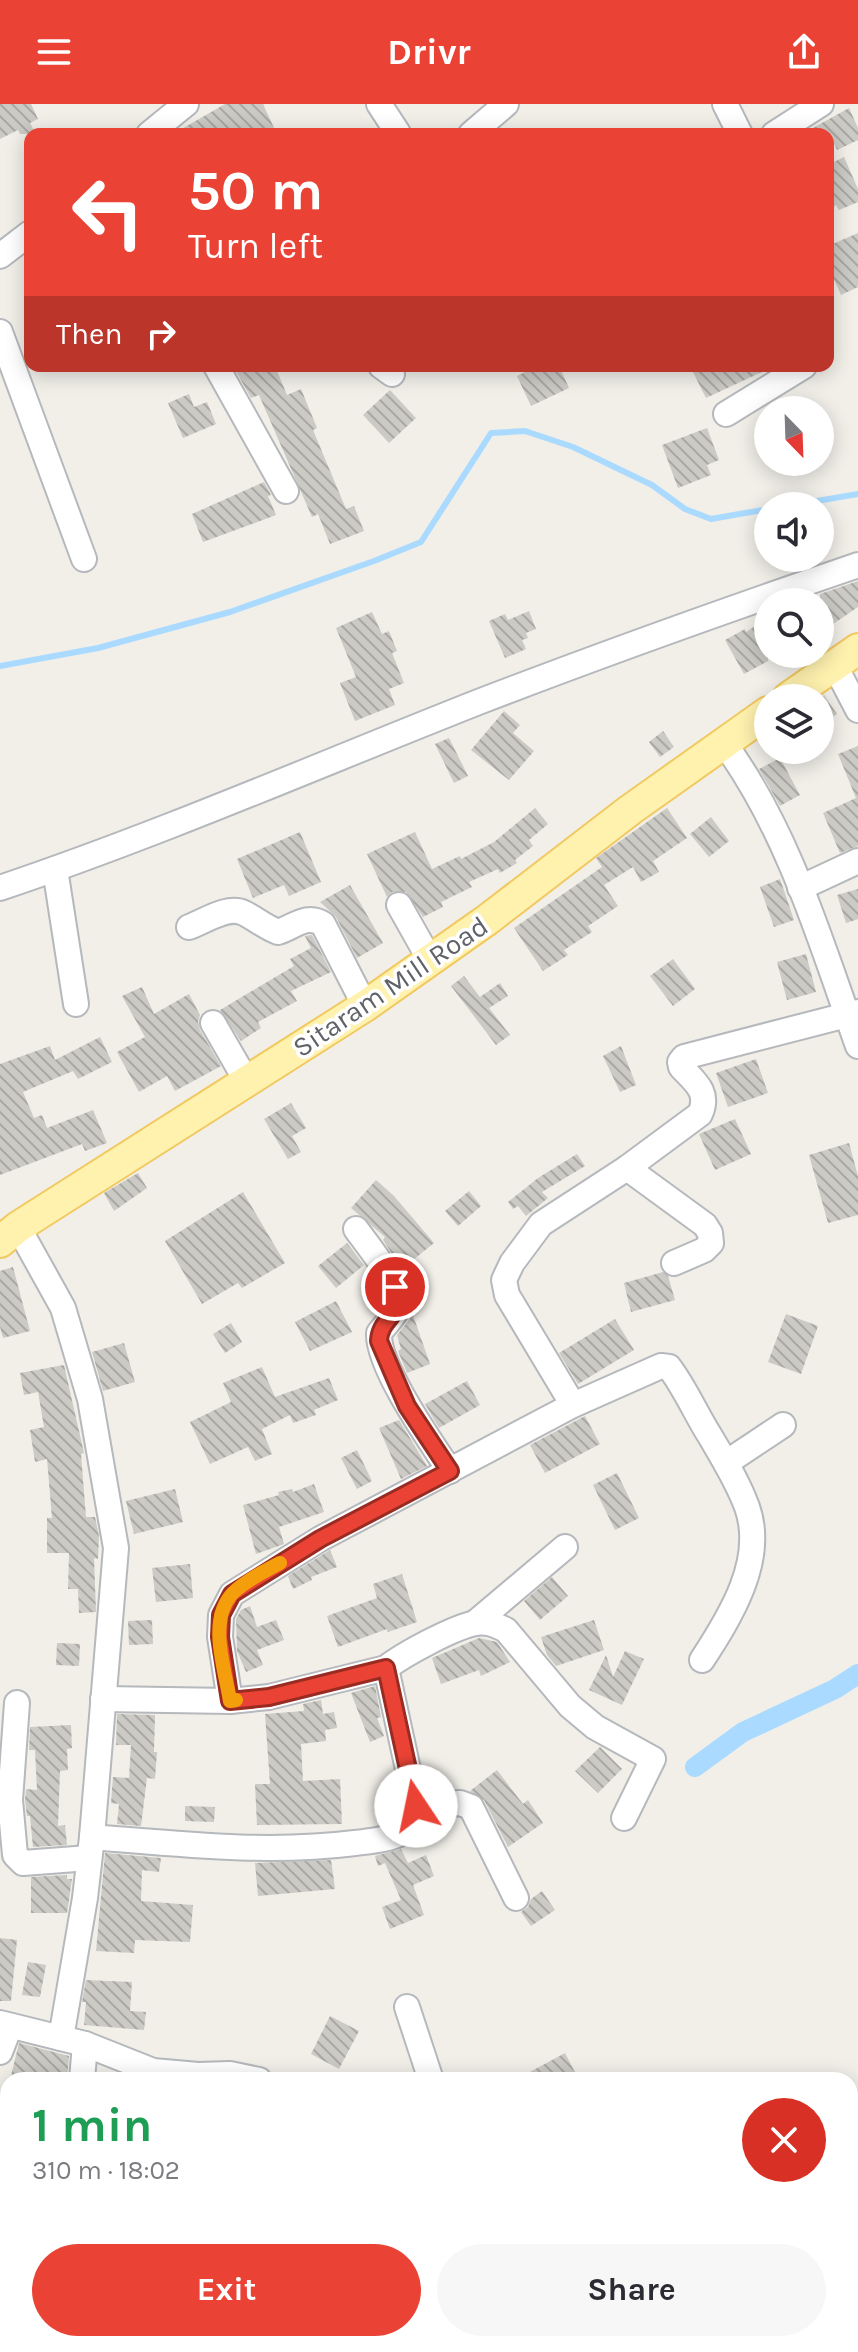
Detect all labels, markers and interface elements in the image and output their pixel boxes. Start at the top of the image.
icon: menu [32,30,76,74]
icon: share [782,30,826,74]
text: Drivr [387,31,471,73]
text: 50 m [188,158,323,223]
icon: left [56,160,160,264]
text: Turn left [188,225,323,267]
icon: right [139,312,183,356]
text: Then [56,316,123,352]
north arrow [754,396,834,476]
map controls [754,396,834,764]
button: sound [754,492,834,572]
button: search [754,588,834,668]
button: layers [754,684,834,764]
street label: Sitaram Mill Road [286,909,494,1064]
pin [361,1253,429,1321]
icon: arrive [373,1265,417,1309]
position arrow [374,1764,458,1848]
text: 1 min [32,2097,152,2153]
button: close [742,2098,826,2182]
text: 310 m · 18:02 [32,2155,180,2186]
button: Exit [32,2244,421,2336]
button: Share [437,2244,826,2336]

